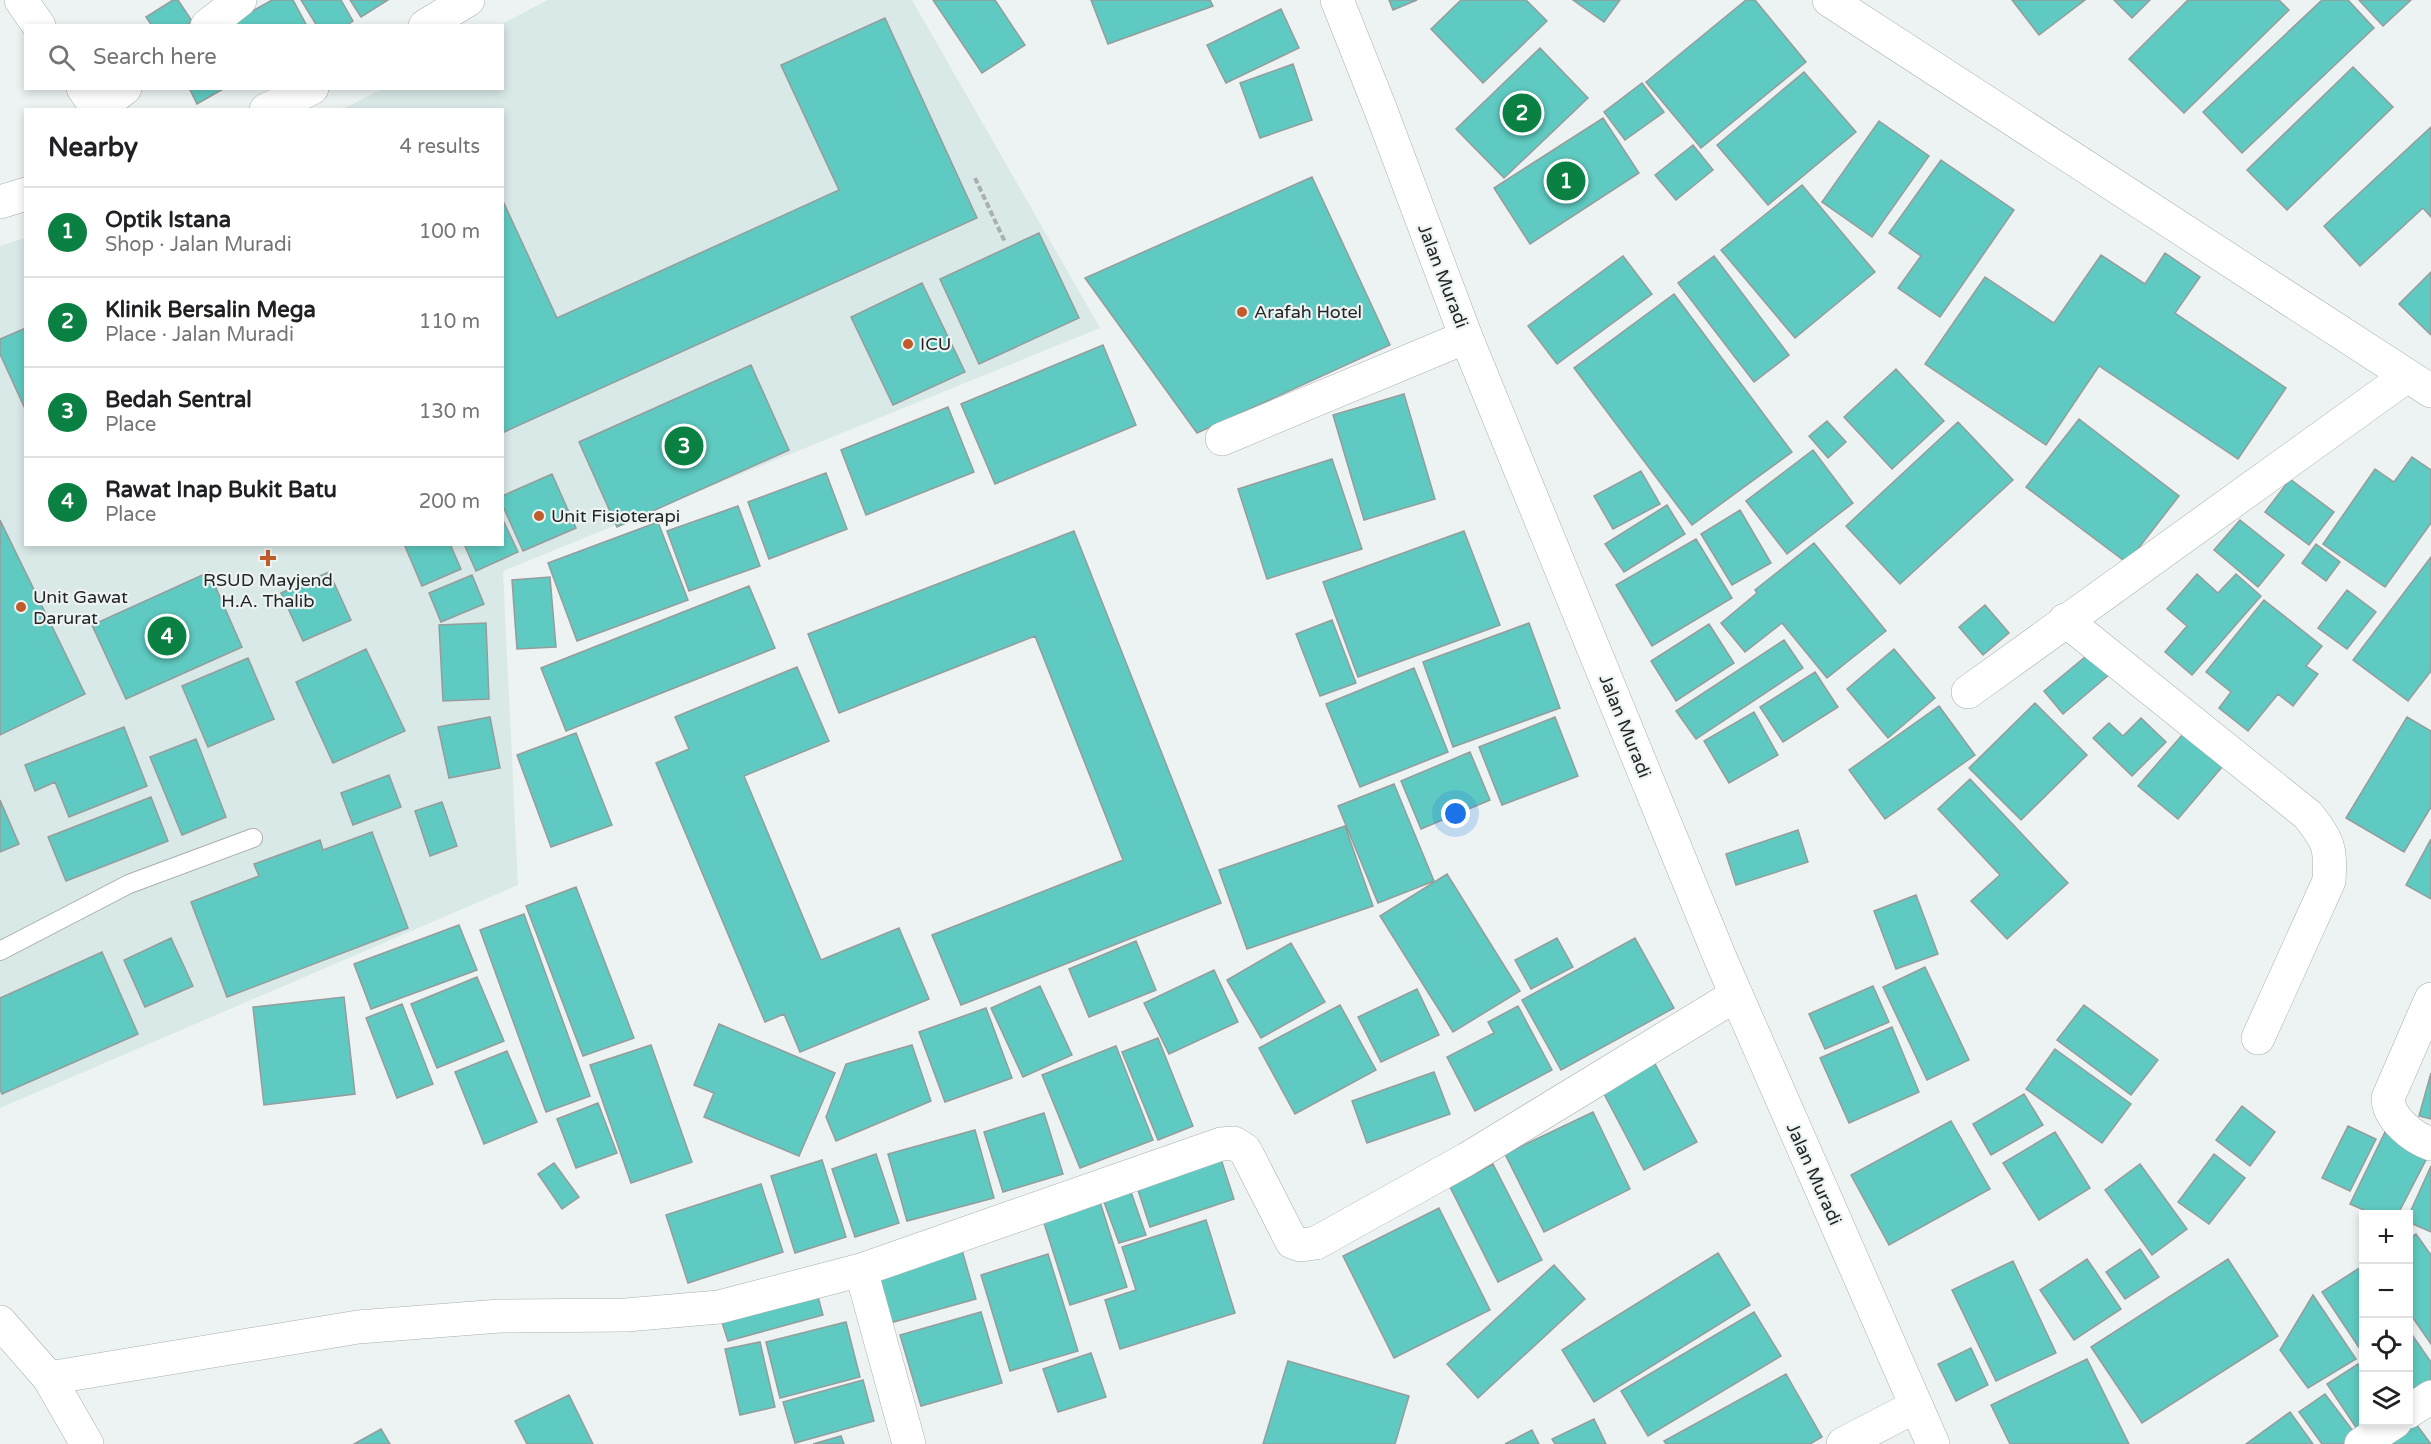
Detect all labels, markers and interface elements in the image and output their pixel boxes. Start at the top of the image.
search box [24,24,504,90]
icon: search [45,41,78,74]
text: Search here [93,44,217,70]
pin: 2 [1502,90,1541,136]
text: Nearby [48,132,138,163]
text: 4 results [400,135,480,159]
pin: 1 [1546,158,1586,204]
text: Optik Istana [105,207,231,233]
text: 1 [61,220,74,244]
text: 100 m [419,220,480,244]
street label: Jalan Muradi [1413,221,1473,331]
text: Shop · Jalan Muradi [105,233,292,257]
text: Klinik Bersalin Mega [105,297,316,323]
place label: Arafah Hotel [1254,301,1362,323]
marker: Arafah Hotel [1235,305,1249,319]
text: 2 [61,310,74,334]
text: 110 m [419,310,480,334]
text: Place · Jalan Muradi [105,323,294,347]
place label: ICU [920,333,951,355]
marker: ICU [901,337,915,351]
text: Bedah Sentral [105,387,252,413]
text: 3 [61,400,74,424]
text: 130 m [419,400,480,424]
text: Place [105,413,156,437]
pin: 3 [664,424,704,468]
text: Rawat Inap Bukit Batu [105,477,337,503]
text: 4 [61,490,74,514]
text: 200 m [419,490,480,514]
text: Place [105,503,156,527]
place label: Unit Fisioterapi [551,505,680,527]
marker: Unit Fisioterapi [532,509,546,523]
marker: RSUD Mayjend H.A. Thalib [259,549,277,567]
place label: RSUD Mayjend H.A. Thalib [203,569,333,612]
place label: Unit Gawat Darurat [33,586,128,629]
marker: Unit Gawat Darurat [14,600,28,614]
pin: 4 [148,614,186,658]
street label: Jalan Muradi [1594,671,1656,781]
your location [1441,799,1470,828]
street label: Jalan Muradi [1782,1119,1846,1229]
map controls [2359,1210,2413,1426]
button: + [2359,1210,2413,1264]
button: − [2359,1264,2413,1318]
button: locate [2359,1318,2413,1372]
button: layers [2359,1372,2413,1426]

